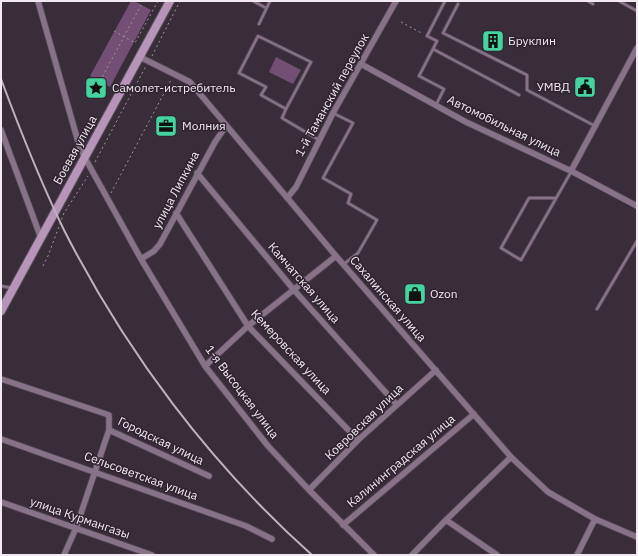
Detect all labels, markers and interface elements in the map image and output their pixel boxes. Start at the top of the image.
building icon: Бруклин [480,28,506,54]
street label: 1-й Таманский переулок [291,30,372,159]
place label: Бруклин [508,33,556,48]
public building icon: УМВД [572,74,598,100]
place icon: Самолет-истребитель [83,75,109,101]
place label: УМВД [537,79,570,94]
place label: Самолет-истребитель [112,80,235,95]
street label: Автомобильная улица [445,92,564,160]
street label: Боевая улица [49,112,100,187]
office icon: Молния [153,113,179,139]
place label: Молния [182,118,226,133]
street label: улица Липкина [149,148,202,231]
street label: Камчатская улица [265,239,344,327]
street label: Сахалинская улица [347,253,430,345]
shop icon: Ozon [402,281,428,307]
place label: Ozon [430,286,457,301]
street label: Кемеровская улица [248,306,335,398]
street label: 1-я Высоцкая улица [202,342,283,442]
street label: Ковровская улица [321,380,406,463]
street label: Калининградская улица [343,411,458,510]
street label: Городская улица [116,413,207,468]
street label: Сельсоветская улица [82,448,201,503]
street label: улица Курмангазы [28,493,132,542]

